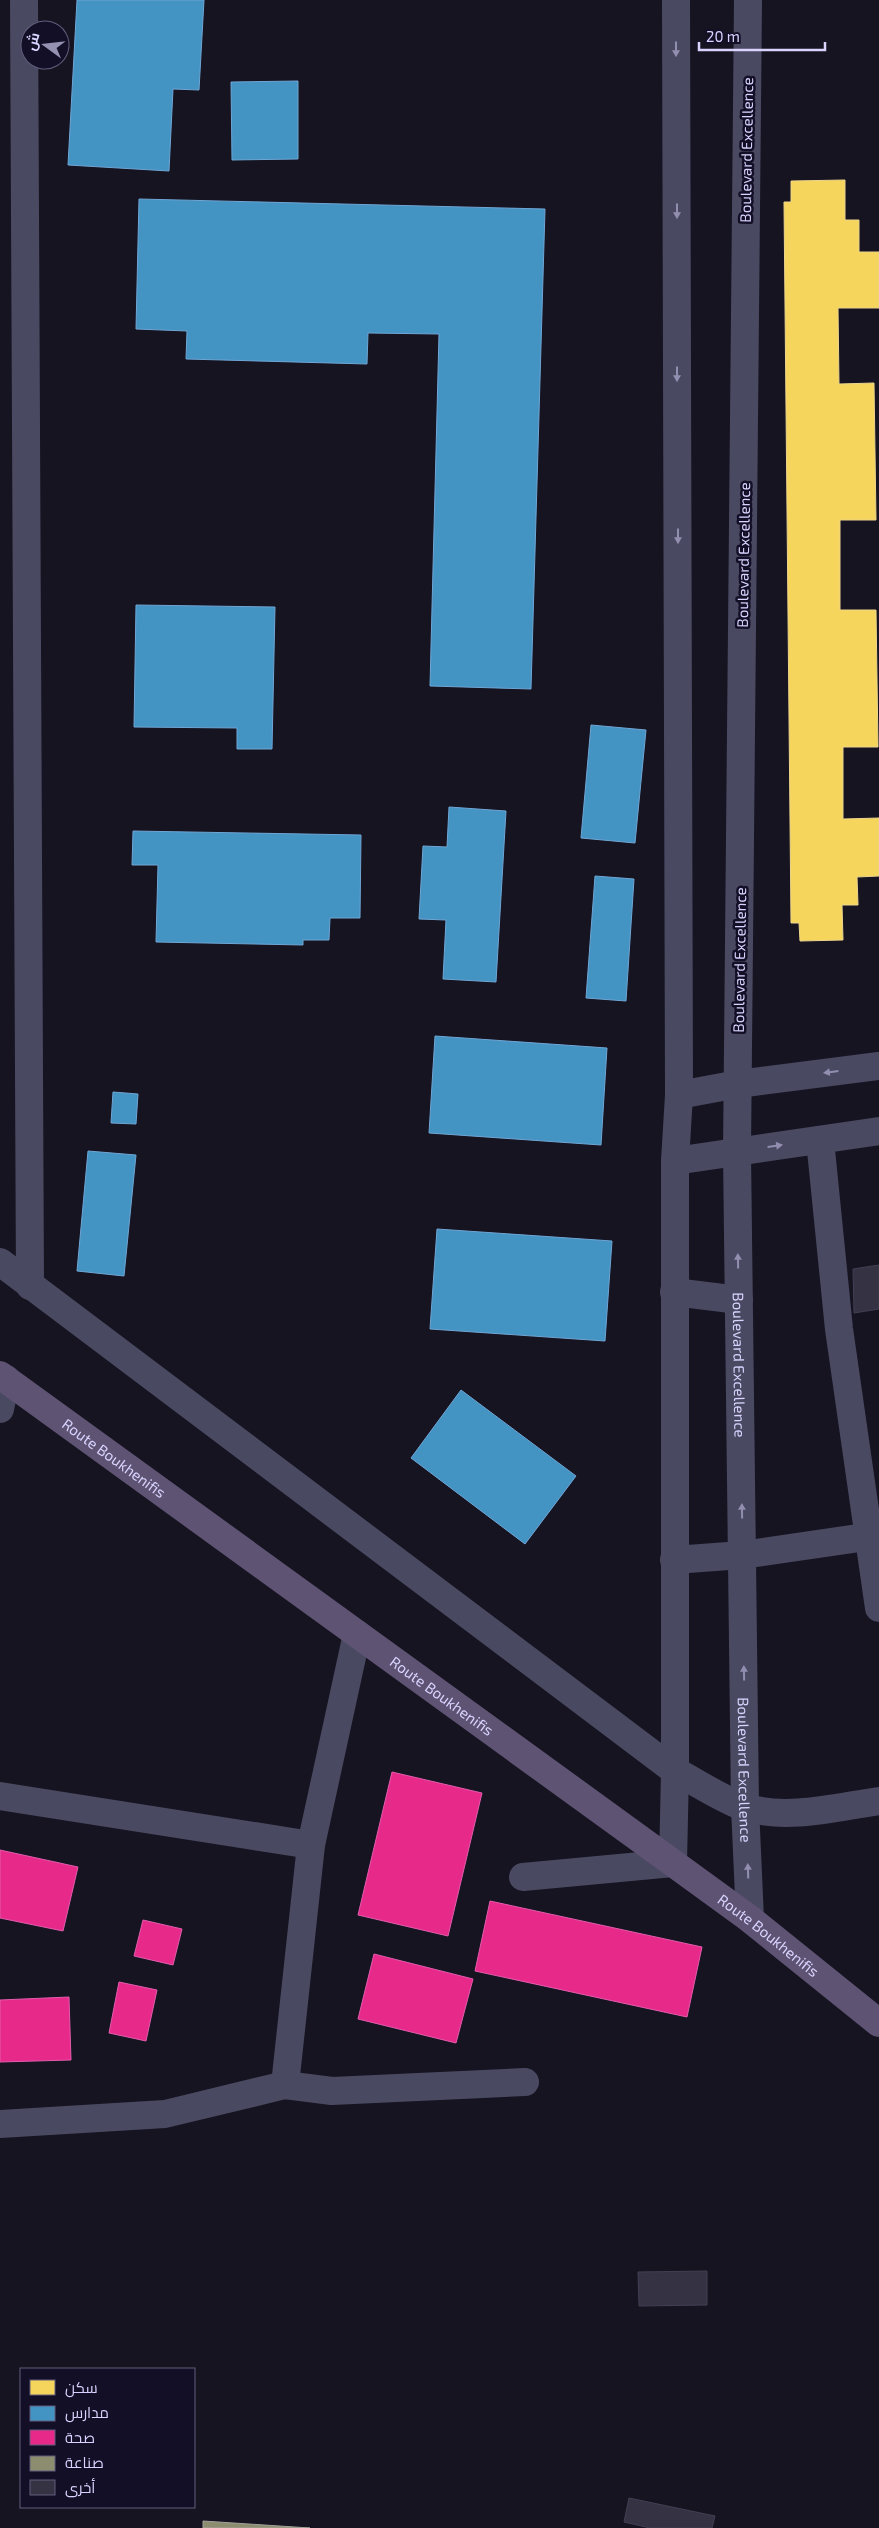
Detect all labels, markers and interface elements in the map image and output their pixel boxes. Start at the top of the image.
north arrow [20,20,70,70]
scale bar [699,20,825,52]
text: 20 m [706,27,740,45]
text: ش [21,31,43,53]
one-way arrow [672,41,680,57]
street label: Boulevard Excellence [736,77,756,223]
one-way arrow [673,203,681,219]
one-way arrow [673,366,681,382]
street label: Boulevard Excellence [733,482,753,628]
one-way arrow [674,528,682,544]
street label: Boulevard Excellence [729,887,749,1033]
one-way arrow [822,1068,838,1076]
one-way arrow [767,1142,783,1150]
one-way arrow [734,1253,742,1269]
street label: Boulevard Excellence [730,1292,749,1438]
street label: Route Boukhenifis [59,1414,169,1501]
one-way arrow [738,1503,746,1519]
street label: Route Boukhenifis [387,1652,497,1739]
one-way arrow [740,1665,748,1681]
street label: Boulevard Excellence [735,1697,756,1843]
one-way arrow [743,1862,751,1878]
street label: Route Boukhenifis [715,1890,823,1980]
legend [20,2368,195,2508]
text: سكن [65,2378,98,2398]
text: مدارس [65,2403,109,2423]
text: صحة [65,2428,95,2446]
text: صناعة [65,2453,104,2471]
text: أخرى [65,2478,95,2498]

